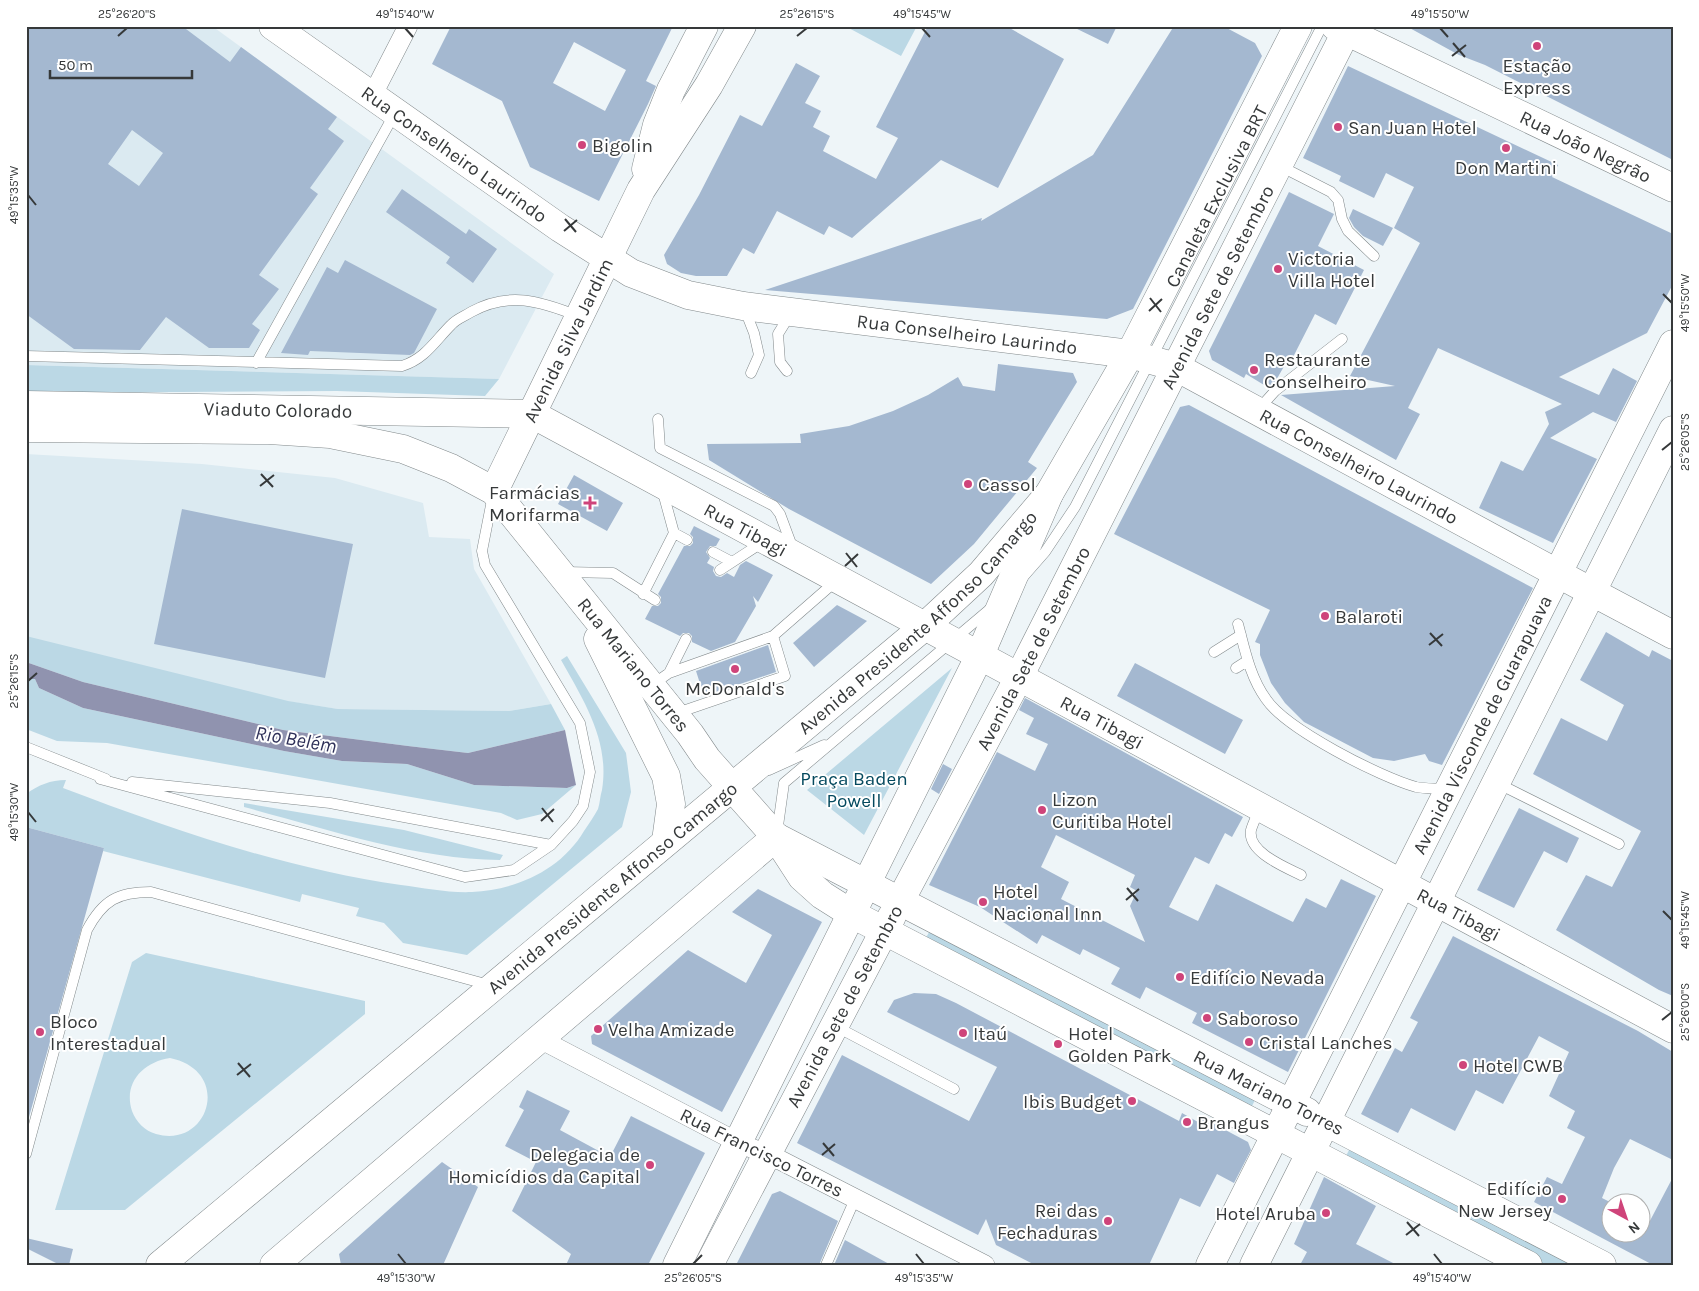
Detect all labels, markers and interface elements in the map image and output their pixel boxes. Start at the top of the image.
text: 25°26'20"S [98,7,156,21]
text: 49°15'40"W [376,7,434,21]
text: 25°26'15"S [780,7,834,21]
text: 49°15'45"W [893,7,951,21]
text: 49°15'50"W [1411,7,1469,21]
marker: Estação Express [1531,40,1543,52]
scale bar [50,48,192,80]
place label: Estação Express [1503,55,1571,99]
text: 50 m [58,56,93,74]
street label: Rua Conselheiro Laurindo [357,82,551,227]
street label: Canaleta Exclusiva BRT [1161,101,1273,291]
street label: Rua João Negrão [1516,106,1654,188]
place label: San Juan Hotel [1348,117,1477,139]
marker: San Juan Hotel [1332,121,1344,133]
place label: Bigolin [592,135,653,157]
marker: Bigolin [576,139,588,151]
marker: Don Martini [1500,142,1512,154]
place label: Don Martini [1455,157,1557,179]
text: 49°15'35"W [7,166,21,224]
street label: Avenida Sete de Setembro [1157,182,1279,393]
place label: Victoria Villa Hotel [1288,248,1375,292]
street label: Avenida Silva Jardim [519,255,618,426]
marker: Victoria Villa Hotel [1272,263,1284,275]
text: 49°15'50"W [1678,274,1692,332]
street label: Rua Conselheiro Laurindo [855,310,1078,359]
place label: Restaurante Conselheiro [1264,349,1370,393]
marker: Restaurante Conselheiro [1248,364,1260,376]
street label: Viaduto Colorado [204,398,352,423]
street label: Rua Conselheiro Laurindo [1256,404,1461,529]
text: 25°26'05"S [1678,413,1692,471]
place label: Cassol [978,474,1036,496]
marker: Cassol [962,478,974,490]
place label: Farmácias Morifarma [489,482,580,526]
marker: Farmácias Morifarma [584,497,596,509]
street label: Rua Tibagi [700,499,791,562]
street label: Avenida Presidente Affonso Camargo [794,506,1042,739]
street label: Avenida Sete de Setembro [972,543,1095,754]
street label: Avenida Visconde de Guarapuava [1408,592,1557,858]
street label: Rua Mariano Torres [573,594,694,737]
place label: Balaroti [1335,606,1403,628]
marker: Balaroti [1319,610,1331,622]
text: 25°26'15"S [7,654,21,708]
marker: McDonald's [729,663,741,675]
place label: McDonald's [685,678,785,700]
street label: Rua Tibagi [1056,691,1147,754]
water label: Rio Belém [253,721,338,758]
park label: Praça Baden Powell [800,768,908,812]
street label: Avenida Presidente Affonso Camargo [483,778,742,999]
text: 49°15'30"W [7,782,21,841]
place label: Lizon Curitiba Hotel [1052,789,1172,833]
marker: Lizon Curitiba Hotel [1036,804,1048,816]
place label: Hotel Nacional Inn [993,881,1102,925]
street label: Rua Tibagi [1413,884,1504,946]
text: 49°15'45"W [1678,891,1692,949]
marker: Hotel Nacional Inn [977,896,989,908]
street label: Avenida Sete de Setembro [782,902,908,1111]
place label: Edifício Nevada [1190,967,1325,989]
marker: Edifício Nevada [1174,971,1186,983]
text: 25°26'00"S [1678,983,1692,1041]
place label: Saboroso [1217,1008,1298,1030]
place label: Bloco Interestadual [50,1011,166,1055]
marker: Saboroso [1201,1012,1213,1024]
place label: Velha Amizade [608,1019,734,1041]
marker: Velha Amizade [592,1023,604,1035]
place label: Itaú [973,1023,1007,1045]
place label: Hotel Golden Park [1068,1023,1172,1067]
marker: Bloco Interestadual [34,1026,46,1038]
marker: Itaú [957,1027,969,1039]
place label: Cristal Lanches [1259,1032,1392,1054]
marker: Cristal Lanches [1243,1036,1255,1048]
marker: Hotel Golden Park [1052,1038,1064,1050]
street label: Rua Mariano Torres [1190,1045,1347,1140]
place label: Hotel CWB [1473,1055,1563,1077]
marker: Hotel CWB [1457,1059,1469,1071]
place label: Ibis Budget [1023,1091,1122,1113]
marker: Ibis Budget [1126,1095,1138,1107]
street label: Rua Francisco Torres [676,1104,847,1202]
place label: Brangus [1197,1112,1270,1134]
marker: Brangus [1181,1116,1193,1128]
place label: Delegacia de Homicídios da Capital [448,1144,640,1188]
marker: Delegacia de Homicídios da Capital [644,1159,656,1171]
place label: Edifício New Jersey [1458,1178,1552,1222]
marker: Edifício New Jersey [1556,1193,1568,1205]
north arrow [1602,1194,1652,1244]
place label: Rei das Fechaduras [997,1200,1098,1244]
place label: Hotel Aruba [1215,1203,1316,1225]
marker: Hotel Aruba [1320,1207,1332,1219]
marker: Rei das Fechaduras [1102,1215,1114,1227]
text: N [1625,1218,1643,1237]
text: 49°15'30"W [377,1271,436,1285]
text: 25°26'05"S [664,1271,722,1285]
text: 49°15'35"W [895,1271,953,1285]
text: 49°15'40"W [1413,1271,1471,1285]

